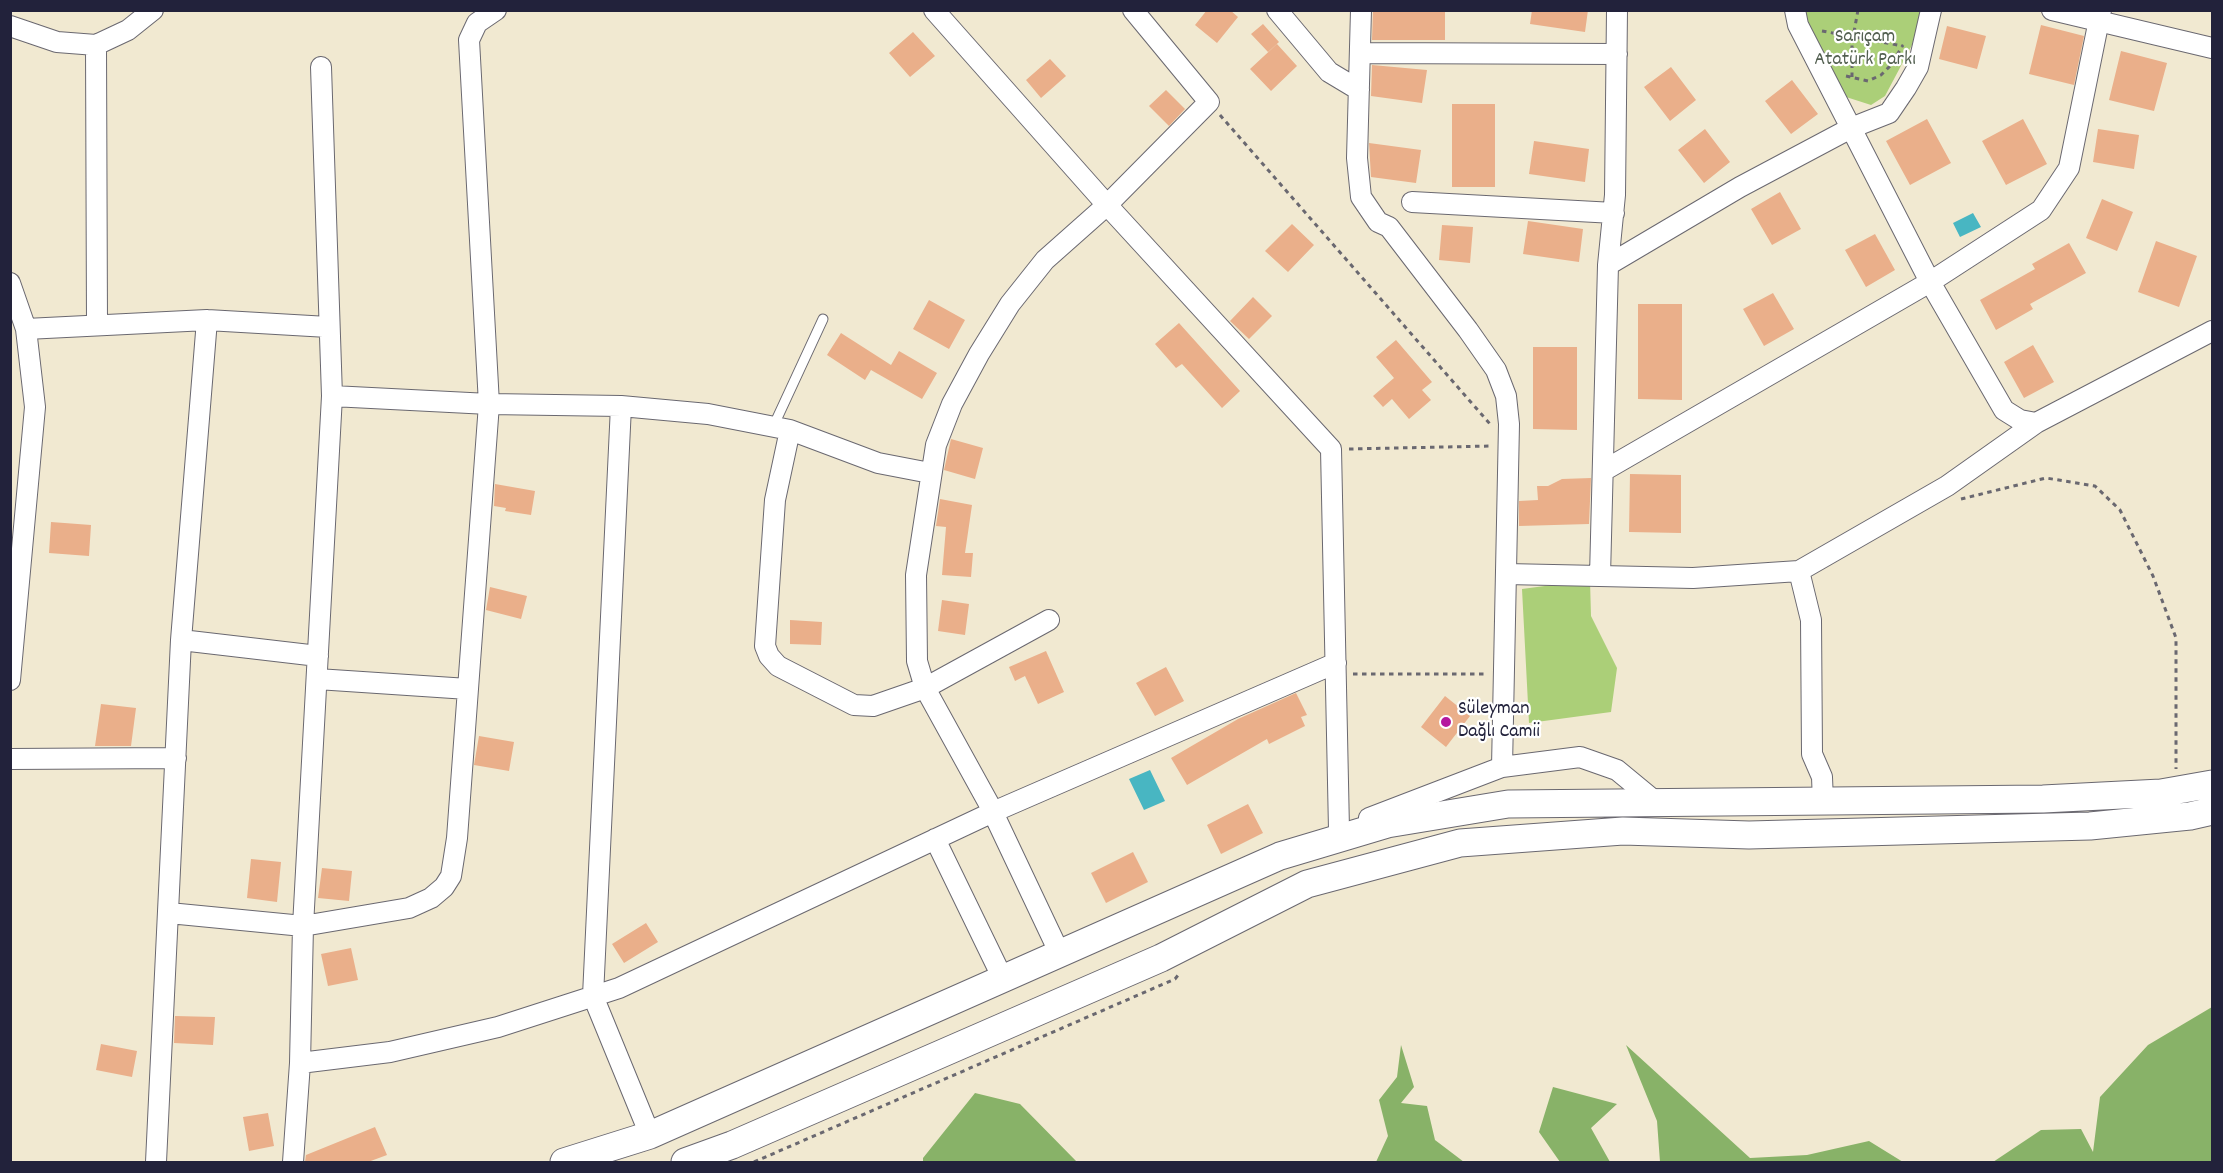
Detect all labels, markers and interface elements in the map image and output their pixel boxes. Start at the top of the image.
park label: Sarıçam Atatürk Parkı [1814,26,1916,73]
place label: Süleyman Dağlı Camii [1458,698,1540,745]
marker: Süleyman Dağlı Camii [1439,715,1453,729]

